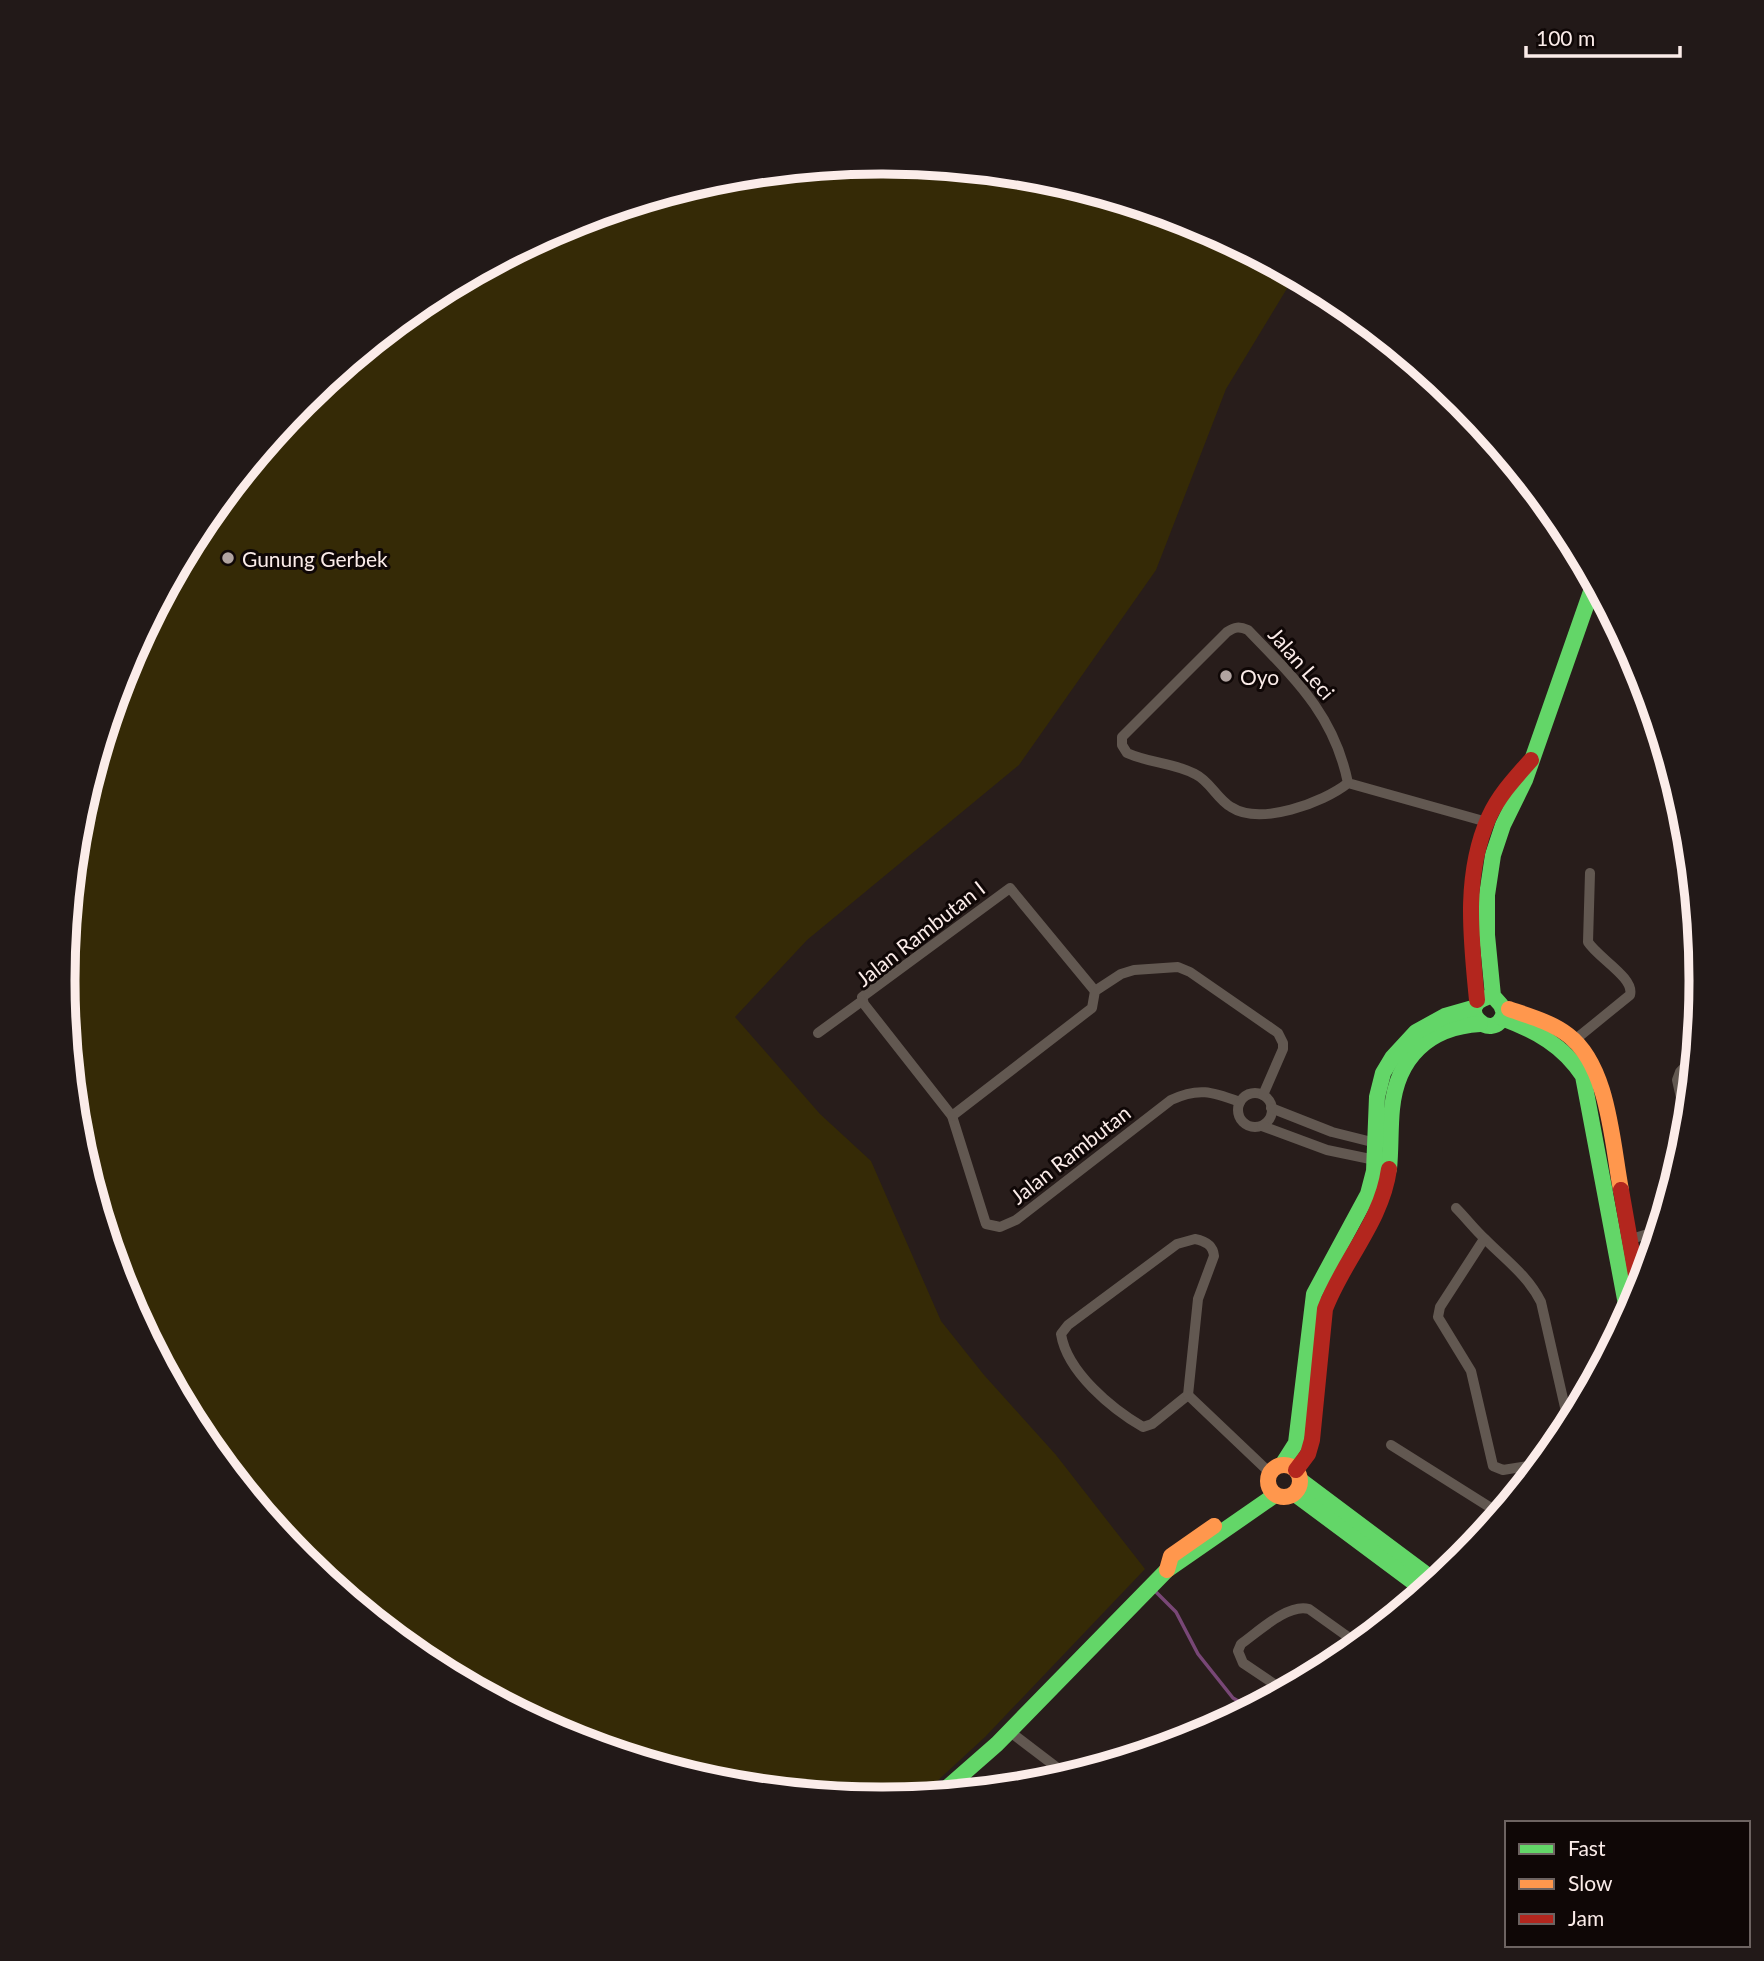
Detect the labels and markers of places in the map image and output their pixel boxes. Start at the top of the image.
place label: Gunung Gerbek [242,546,388,571]
marker: Gunung Gerbek [220,550,236,566]
place label: Oyo [1240,664,1279,689]
marker: Oyo [1218,668,1234,684]

